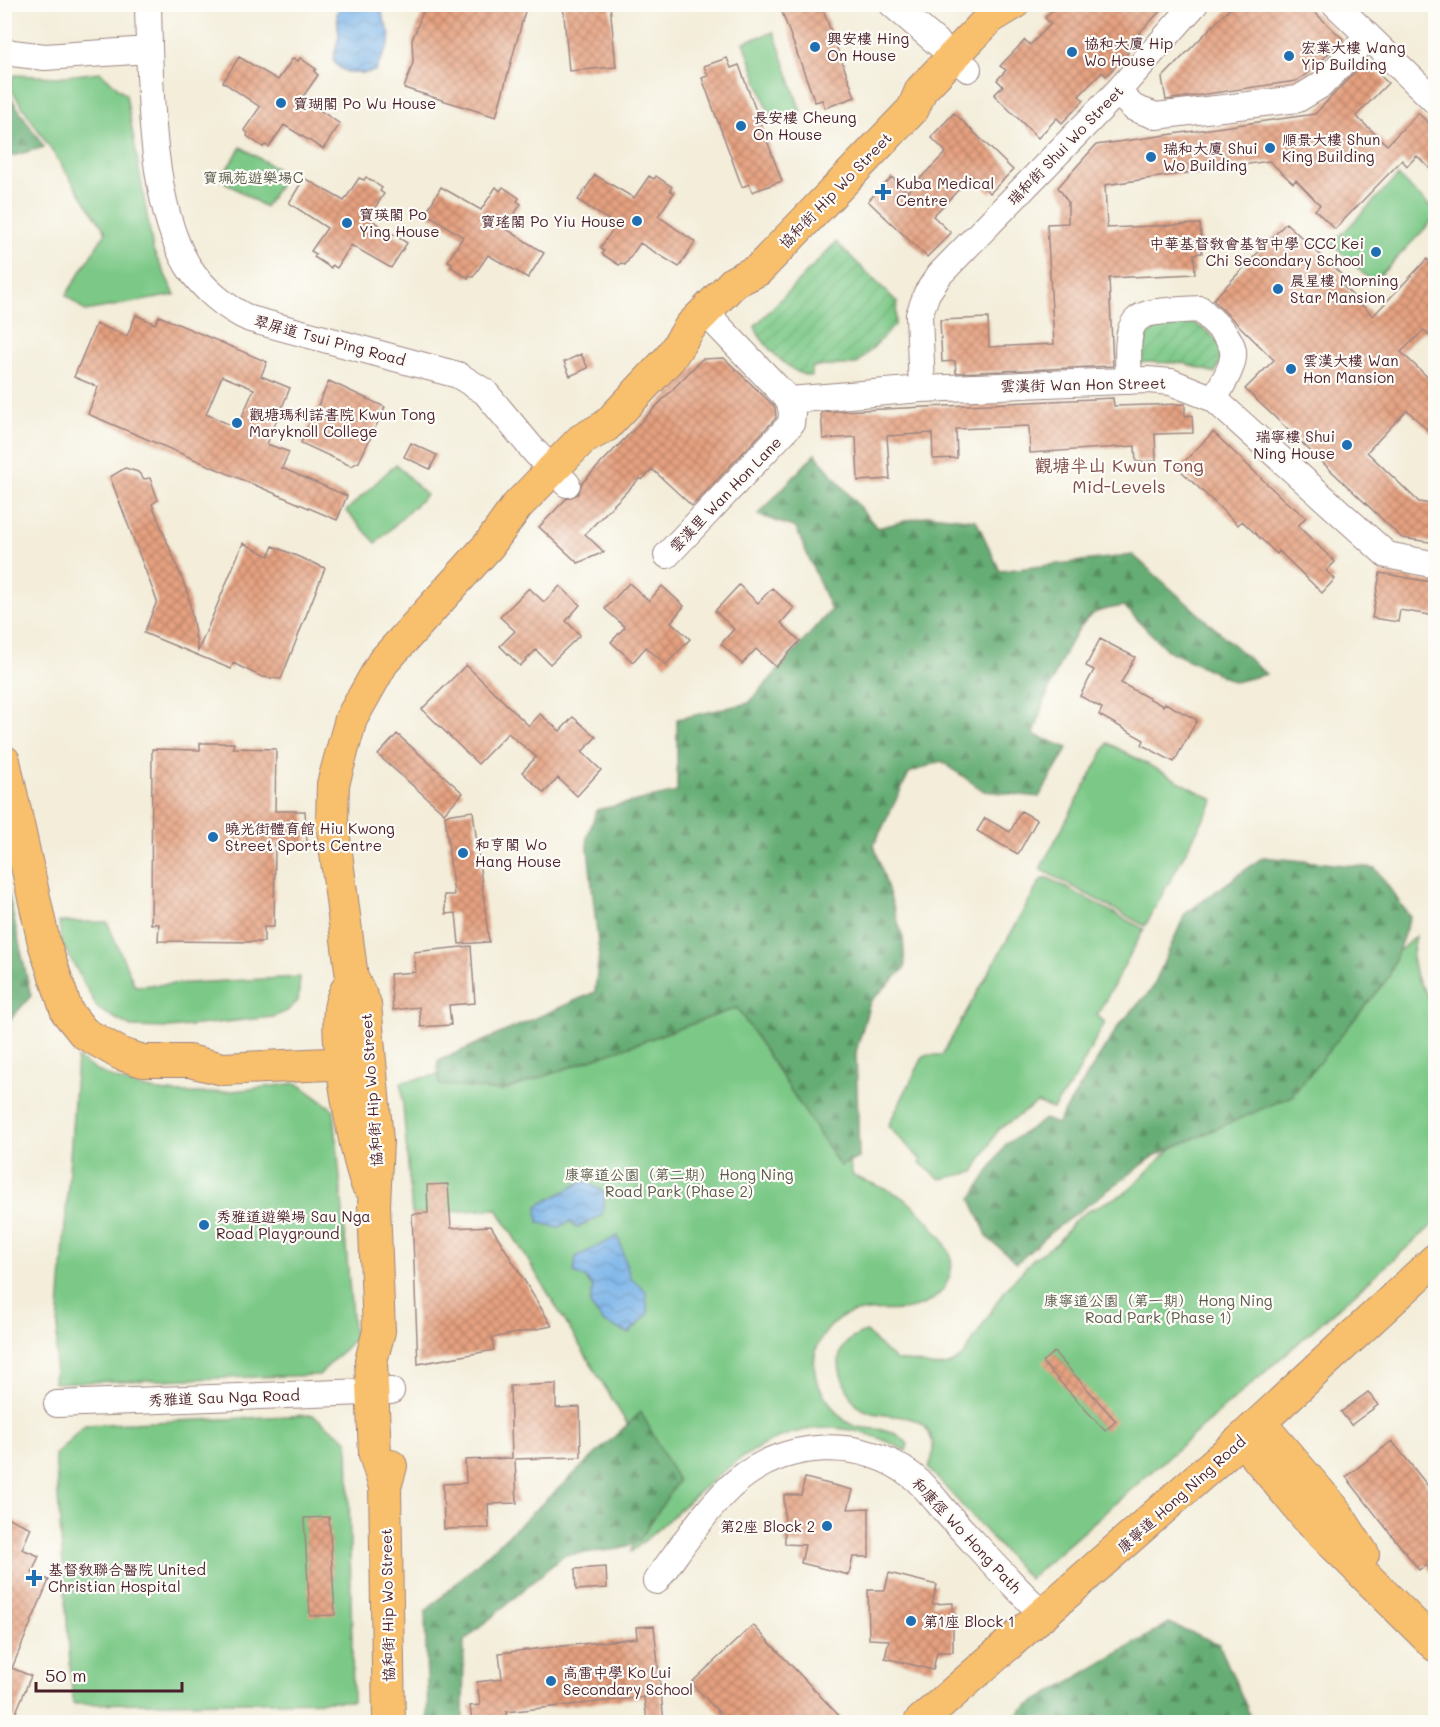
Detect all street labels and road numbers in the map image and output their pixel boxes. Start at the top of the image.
street label: 瑞和街 Shui Wo Street [1003,81,1127,209]
street label: 協和街 Hip Wo Street [774,128,896,252]
street label: 翠屏道 Tsui Ping Road [252,310,408,370]
street label: 雲漢街 Wan Hon Street [1000,373,1166,395]
street label: 雲漢里 Wan Hon Lane [665,432,785,556]
street label: 協和街 Hip Wo Street [356,1013,386,1167]
street label: 秀雅道 Sau Nga Road [148,1384,300,1410]
street label: 康寧道 Hong Ning Road [1113,1431,1249,1557]
street label: 和康徑 Wo Hong Path [908,1473,1026,1597]
street label: 協和街 Hip Wo Street [376,1528,398,1682]

